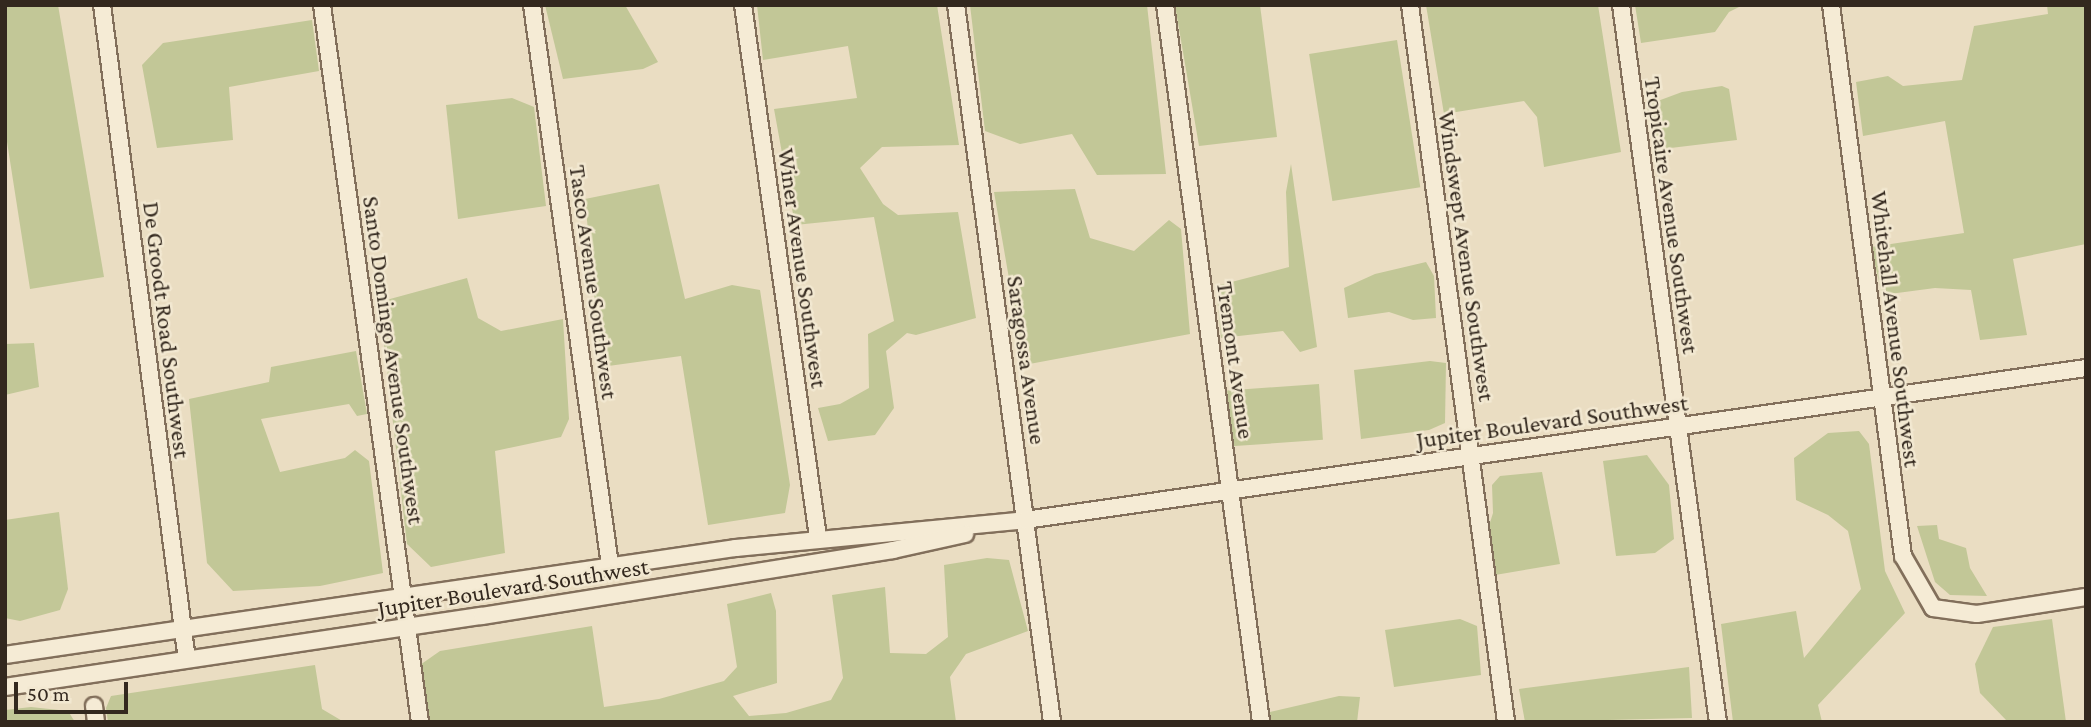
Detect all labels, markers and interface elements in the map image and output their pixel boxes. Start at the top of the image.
street label: Tropicaire Avenue Southwest [1638,75,1706,355]
street label: Windswept Avenue Southwest [1432,109,1502,403]
street label: Winer Avenue Southwest [772,146,834,390]
street label: Tasco Avenue Southwest [563,163,625,401]
street label: Whitehall Avenue Southwest [1865,189,1927,469]
street label: Santo Domingo Avenue Southwest [357,194,431,526]
street label: De Groodt Road Southwest [137,200,197,460]
street label: Saragossa Avenue [1001,274,1053,446]
street label: Tremont Avenue [1211,279,1261,441]
street label: Jupiter Boulevard Southwest [1414,388,1690,454]
street label: Jupiter Boulevard Southwest [375,551,651,623]
scale bar [18,668,131,712]
text: 50 m [27,682,70,706]

